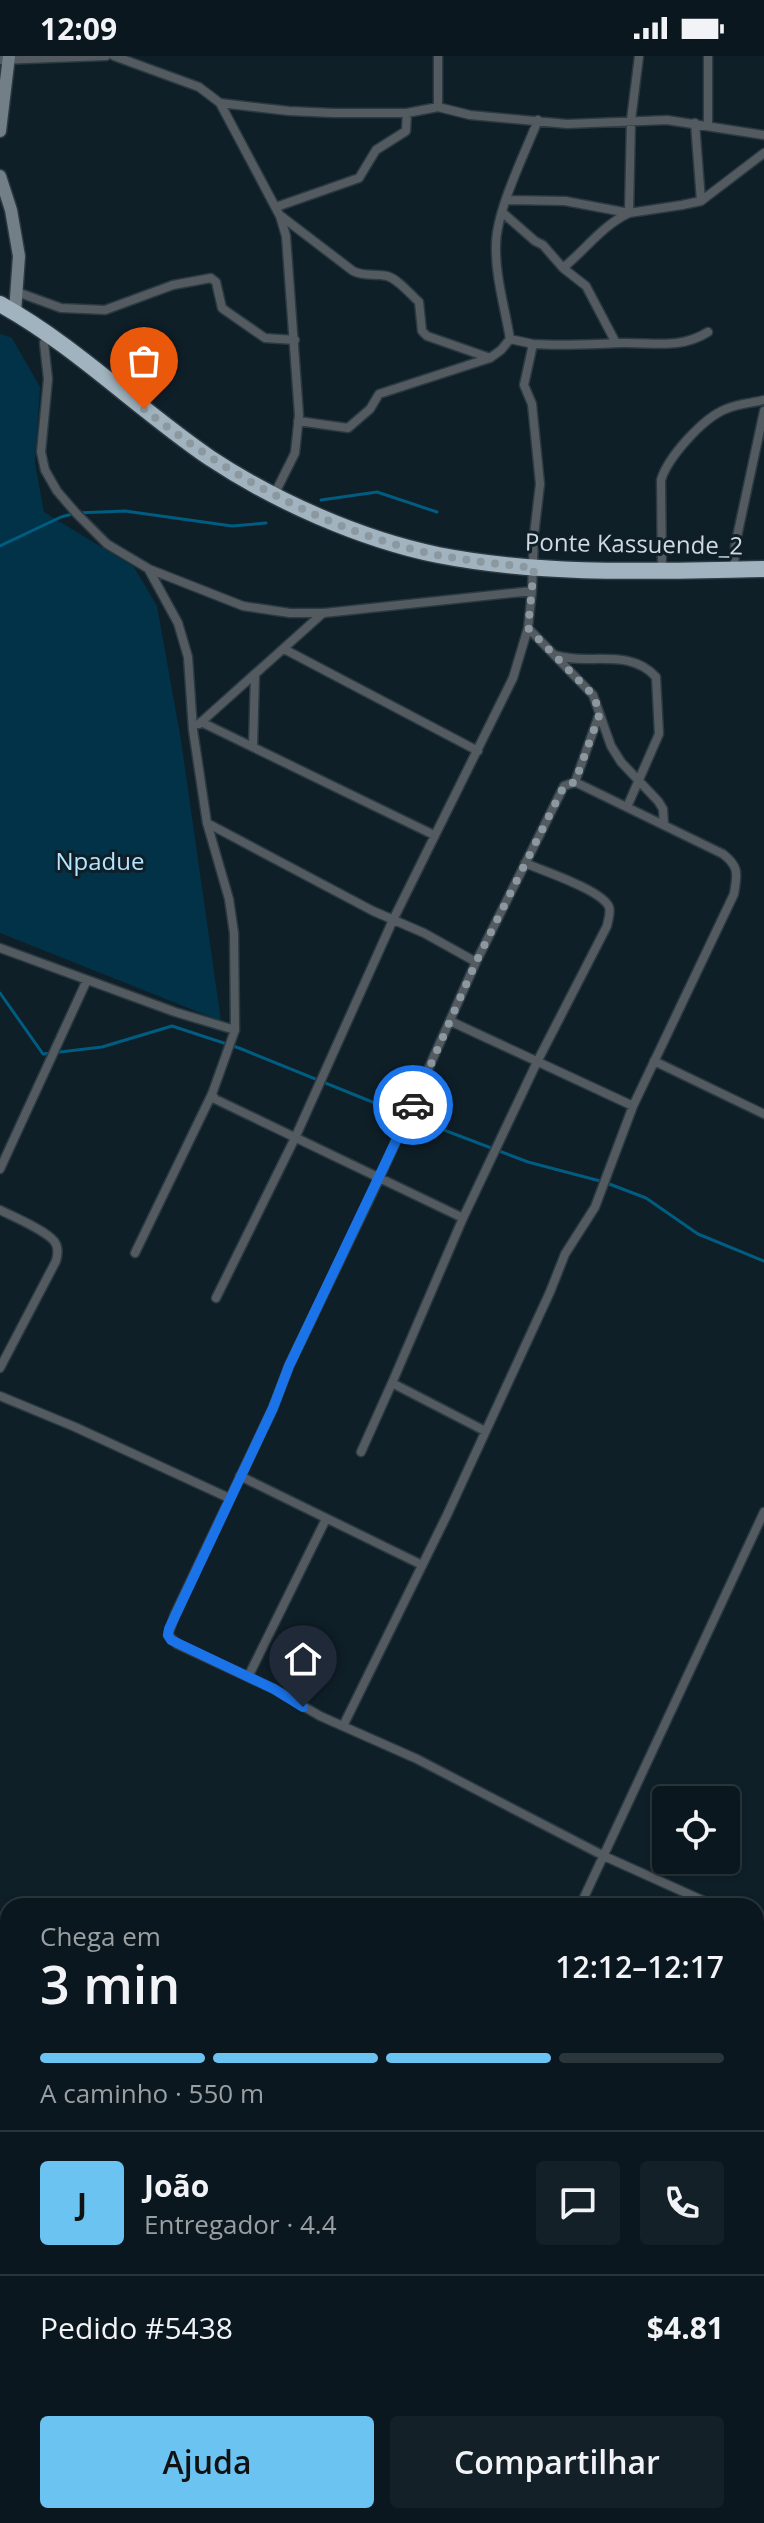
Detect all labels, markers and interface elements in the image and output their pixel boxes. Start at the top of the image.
text: 12:09 [40,8,117,49]
pin [110,327,178,409]
icon: bag [122,339,166,383]
street label: Ponte Kassuende_2 [525,525,743,561]
park label: Npadue [56,844,144,877]
courier [373,1065,453,1145]
icon: car [391,1083,435,1127]
pin [269,1625,337,1707]
icon: home [281,1637,325,1681]
map controls [652,1786,740,1874]
button: locate [652,1786,740,1874]
text: Chega em [40,1918,161,1954]
text: 12:12–12:17 [555,1946,724,1987]
text: 3 min [40,1948,180,2019]
text: A caminho · 550 m [40,2075,264,2111]
button: chat [536,2161,620,2245]
button: phone [640,2161,724,2245]
text: João [144,2165,209,2206]
text: J [77,2183,87,2224]
text: Entregador · 4.4 [144,2206,337,2242]
text: Pedido #5438 [40,2307,233,2348]
text: $4.81 [647,2307,724,2348]
button: Ajuda [40,2416,374,2508]
button: Compartilhar [390,2416,724,2508]

